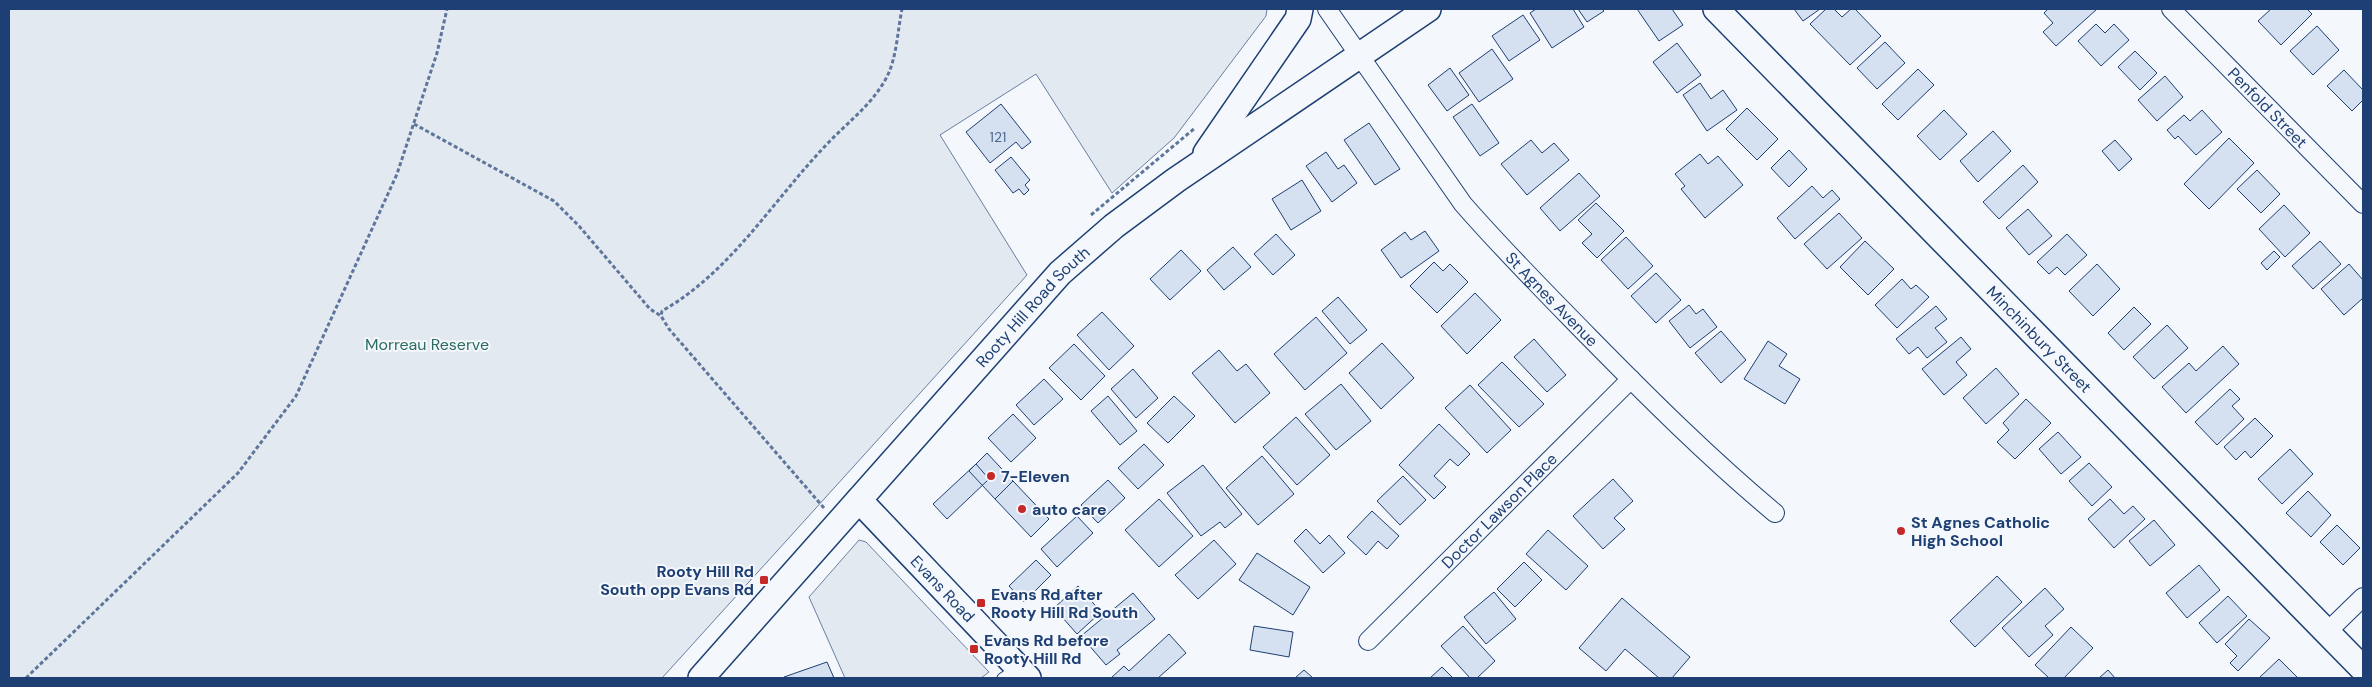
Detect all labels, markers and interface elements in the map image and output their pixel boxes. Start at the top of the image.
street label: Penfold Street [2223,63,2312,152]
house number: 121 [990,128,1006,146]
street label: Rooty Hill Road South [971,242,1094,372]
street label: St Agnes Avenue [1501,247,1603,351]
street label: Minchinbury Street [1982,281,2096,397]
park label: Morreau Reserve [365,334,489,355]
street label: Doctor Lawson Place [1437,449,1562,573]
place label: 7-Eleven [1001,466,1070,487]
marker: 7-Eleven [985,470,997,482]
place label: auto care [1032,499,1107,520]
marker: auto care [1016,503,1028,515]
place label: St Agnes Catholic High School [1911,512,2050,551]
marker: St Agnes Catholic High School [1895,525,1907,537]
street label: Evans Road [906,551,979,627]
place label: Rooty Hill Rd South opp Evans Rd [600,561,754,600]
marker: Rooty Hill Rd South opp Evans Rd [758,574,770,586]
place label: Evans Rd after Rooty Hill Rd South [991,584,1138,623]
marker: Evans Rd after Rooty Hill Rd South [975,597,987,609]
place label: Evans Rd before Rooty Hill Rd [984,630,1109,669]
marker: Evans Rd before Rooty Hill Rd [968,643,980,655]

